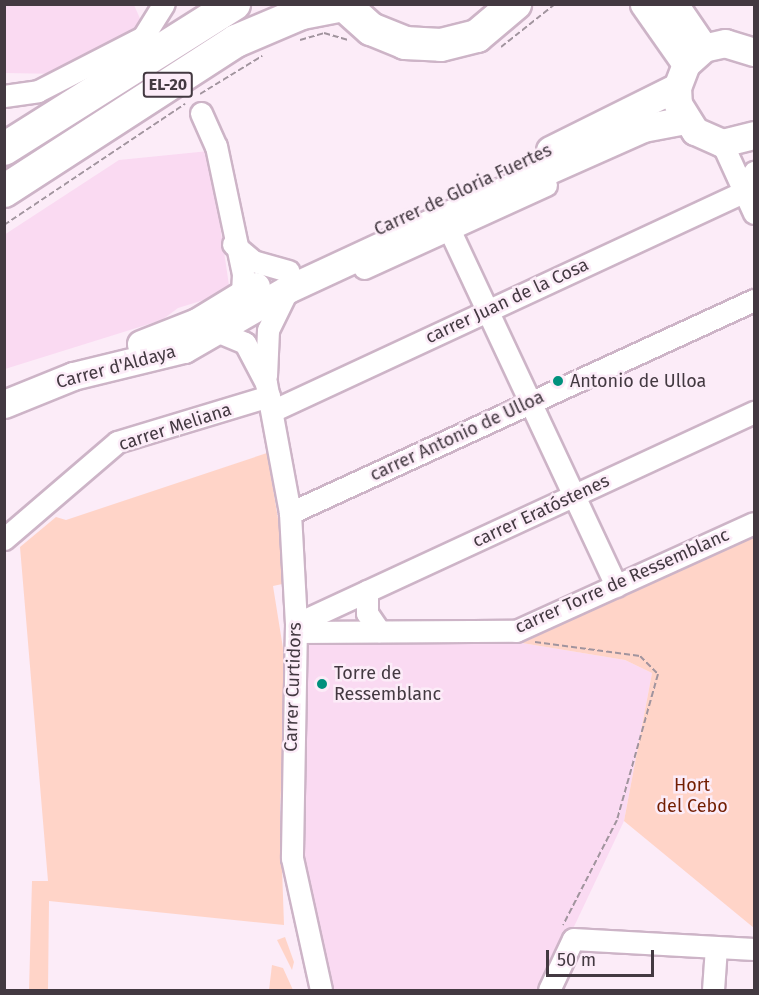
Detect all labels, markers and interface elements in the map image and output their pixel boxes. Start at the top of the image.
road number: EL-20 [142,72,194,98]
street label: Carrer de Gloria Fuertes [371,139,555,241]
street label: carrer Juan de la Cosa [422,254,592,348]
street label: Carrer d'Aldaya [54,341,178,393]
place label: Antonio de Ulloa [570,370,706,392]
marker: Antonio de Ulloa [551,374,565,388]
street label: carrer Antonio de Ulloa [367,386,547,486]
street label: carrer Meliana [116,399,234,455]
street label: carrer Eratóstenes [469,470,613,552]
street label: carrer Torre de Ressemblanc [511,524,733,638]
street label: Carrer Curtidors [280,622,306,752]
place label: Torre de Ressemblanc [334,663,441,706]
marker: Torre de Ressemblanc [315,677,329,691]
park label: Hort del Cebo [656,775,728,818]
scale bar [549,938,657,976]
text: 50 m [557,949,596,971]

